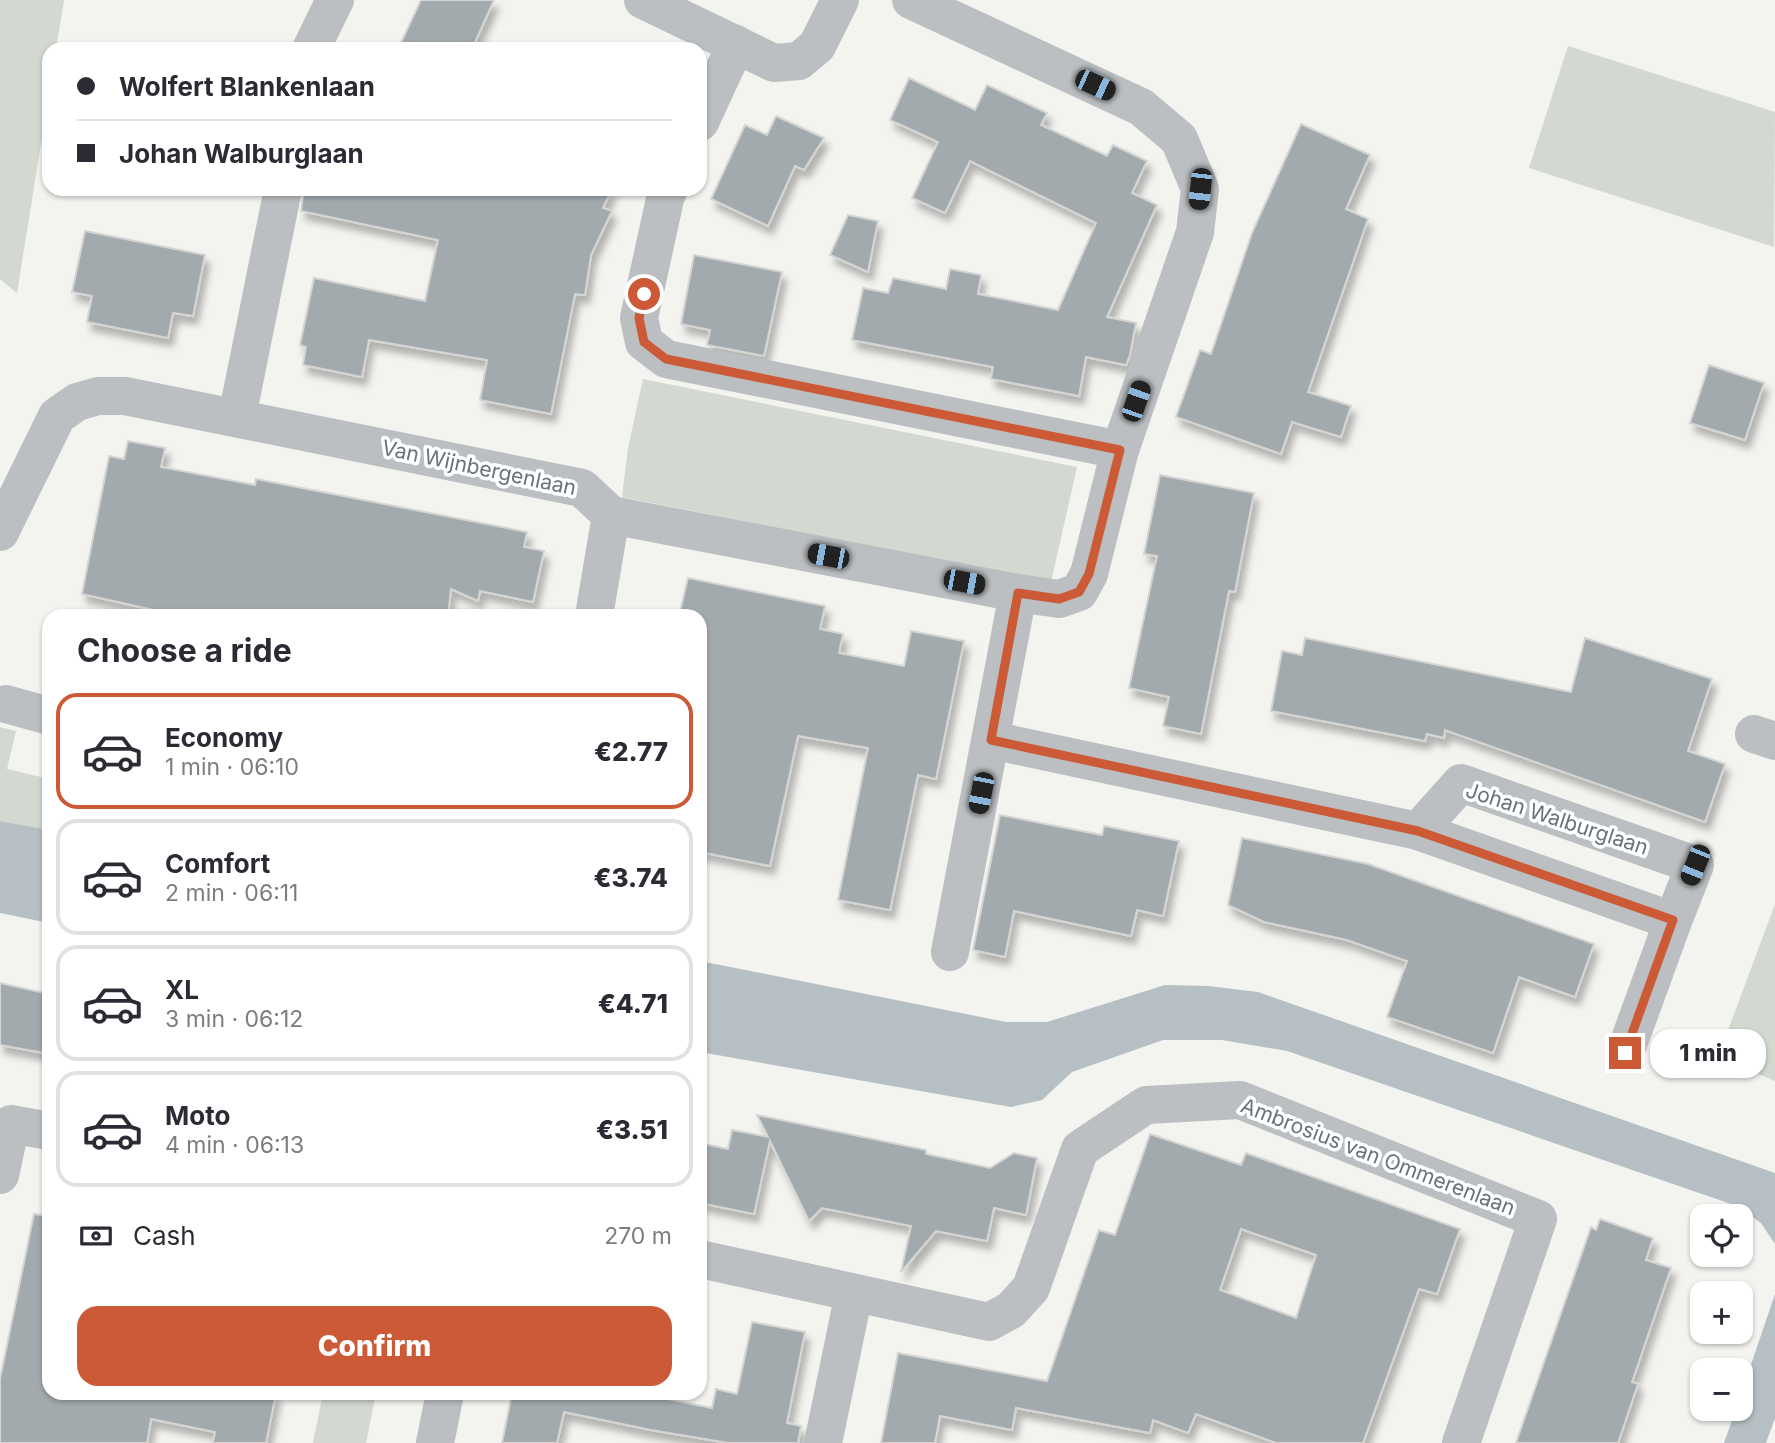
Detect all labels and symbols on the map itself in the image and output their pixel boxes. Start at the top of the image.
car [1072,67,1119,103]
car [1188,167,1213,211]
route start [628,278,660,310]
car [1120,378,1153,424]
street label: Van Wijnbergenlaan [380,435,579,500]
car [806,542,851,570]
car [942,568,987,596]
car [967,770,996,816]
street label: Johan Walburglaan [1463,777,1652,860]
car [1678,842,1713,888]
callout: 1 min [1650,1028,1765,1078]
route end [1609,1037,1641,1069]
street label: Ambrosius van Ommerenlaan [1238,1093,1519,1220]

